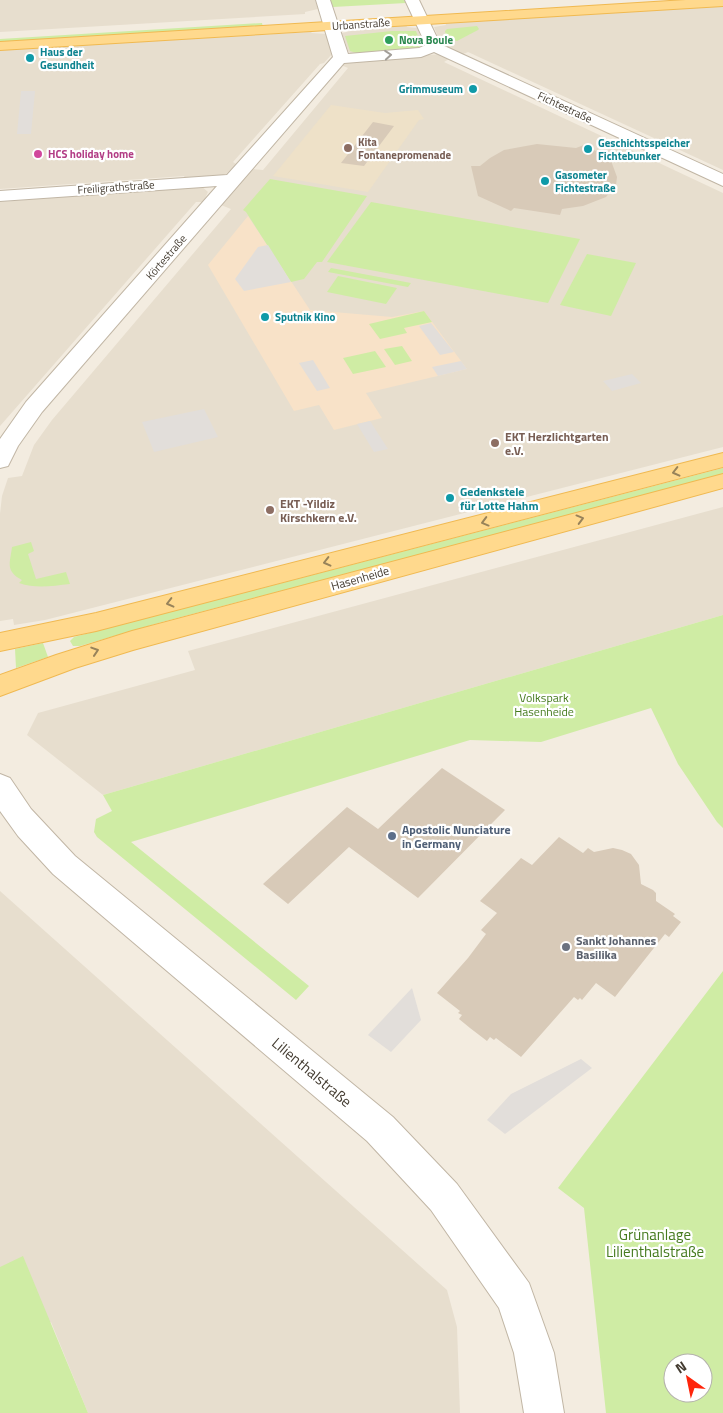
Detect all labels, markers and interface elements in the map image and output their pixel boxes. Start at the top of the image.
street label: Urbanstraße [331,14,391,34]
place label: Nova Boule [399,32,453,48]
marker: Nova Boule [383,34,395,46]
place label: Haus der Gesundheit [40,44,94,73]
one-way arrow [384,50,392,61]
marker: Haus der Gesundheit [24,52,36,64]
place label: Grimmuseum [399,81,463,97]
marker: Grimmuseum [467,83,479,95]
street label: Fichtestraße [535,87,595,127]
place label: Kita Fontanepromenade [358,134,451,163]
place label: Geschichtsspeicher Fichtebunker [598,135,690,164]
marker: Kita Fontanepromenade [342,142,354,154]
marker: Geschichtsspeicher Fichtebunker [582,143,594,155]
place label: HCS holiday home [48,146,134,162]
marker: HCS holiday home [32,148,44,160]
place label: Gasometer Fichtestraße [555,167,616,196]
marker: Gasometer Fichtestraße [539,175,551,187]
street label: Freiligrathstraße [77,176,155,198]
street label: Körtestraße [142,231,190,283]
place label: Sputnik Kino [275,309,336,325]
marker: Sputnik Kino [259,311,271,323]
place label: EKT Herzlichtgarten e.V. [505,427,609,460]
marker: EKT Herzlichtgarten e.V. [489,437,501,449]
one-way arrow [672,467,680,477]
place label: Gedenkstele für Lotte Hahm [460,482,539,515]
marker: Gedenkstele für Lotte Hahm [444,492,456,504]
place label: EKT -Yildiz Kirschkern e.V. [280,494,357,527]
marker: EKT -Yildiz Kirschkern e.V. [264,504,276,516]
one-way arrow [575,514,584,525]
one-way arrow [480,516,489,527]
one-way arrow [324,557,332,567]
street label: Hasenheide [329,561,391,595]
one-way arrow [165,597,174,608]
one-way arrow [90,647,99,657]
park label: Volkspark Hasenheide [514,688,574,721]
place label: Apostolic Nunciature in Germany [402,820,511,853]
marker: Apostolic Nunciature in Germany [386,830,398,842]
place label: Sankt Johannes Basilika [576,931,657,964]
marker: Sankt Johannes Basilika [560,941,572,953]
street label: Lilienthalstraße [267,1032,357,1112]
park label: Grünanlage Lilienthalstraße [606,1223,704,1263]
north arrow [663,1353,713,1403]
text: N [671,1355,690,1378]

